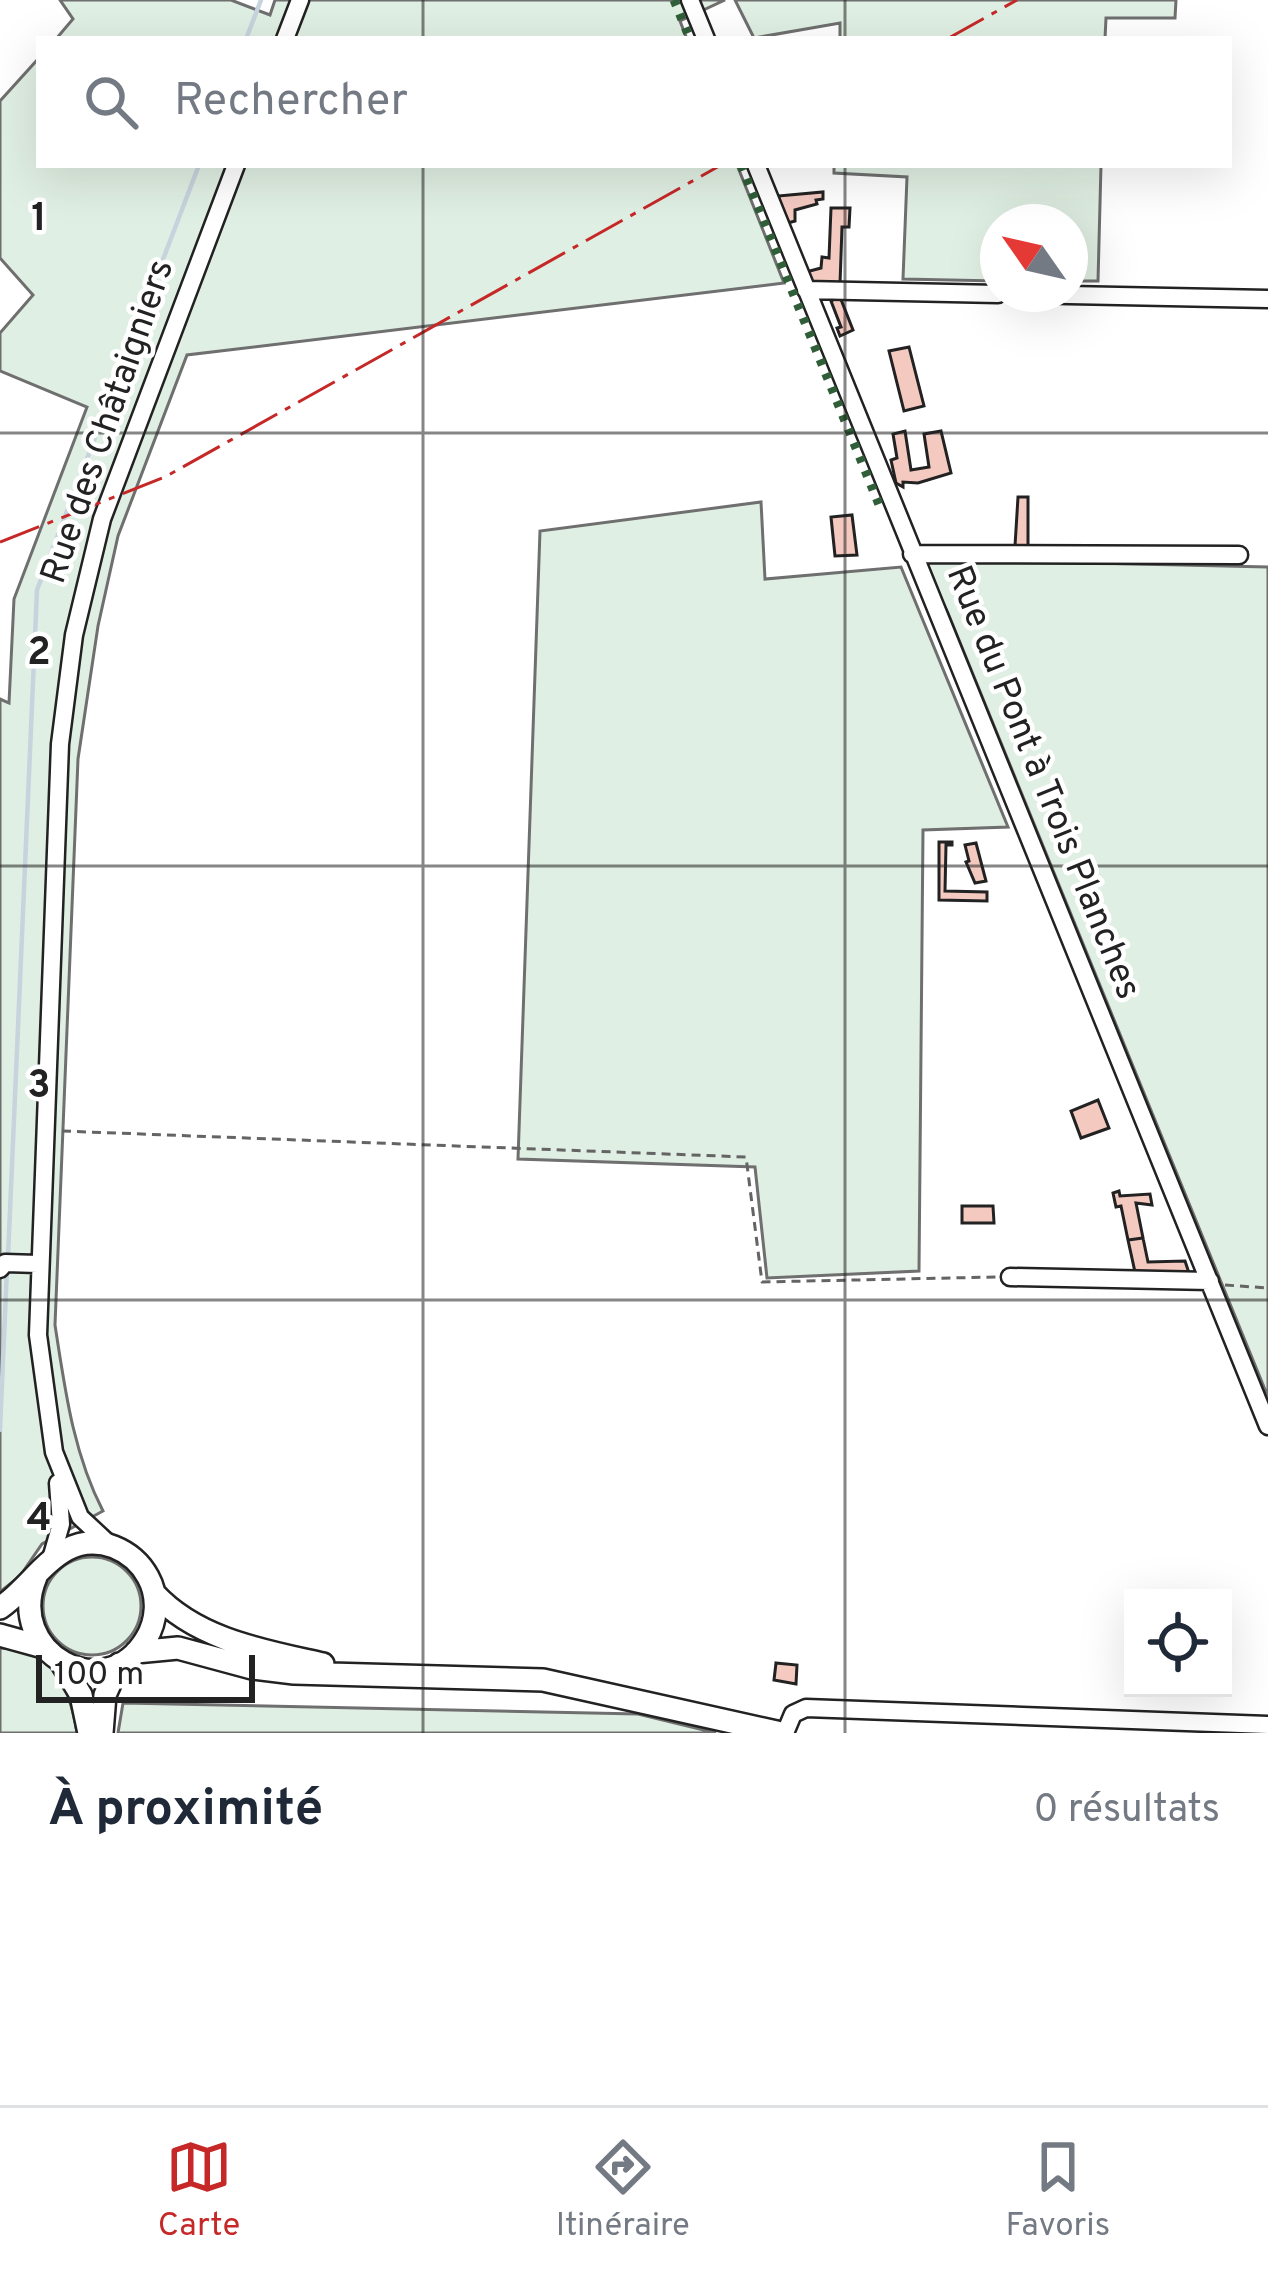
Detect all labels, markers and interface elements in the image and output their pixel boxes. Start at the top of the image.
search box [36,36,1232,168]
icon: search [78,69,144,135]
text: Rechercher [174,74,408,131]
text: 1 [31,196,47,245]
north arrow [980,204,1088,312]
street label: Rue des Châtaigniers [32,254,186,590]
street label: Rue du Pont à Trois Planches [934,560,1150,1006]
text: 2 [27,630,51,679]
text: 3 [27,1063,51,1112]
text: 4 [26,1496,52,1545]
map controls [1124,1589,1232,1697]
button: locate [1124,1589,1232,1697]
scale bar [36,1649,255,1702]
text: 100 m [54,1655,144,1697]
text: À proximité [48,1779,323,1844]
text: 0 résultats [1034,1787,1220,1836]
tab: Carte [158,2134,240,2248]
tab: Itinéraire [556,2134,690,2248]
tab: Favoris [1005,2134,1110,2248]

